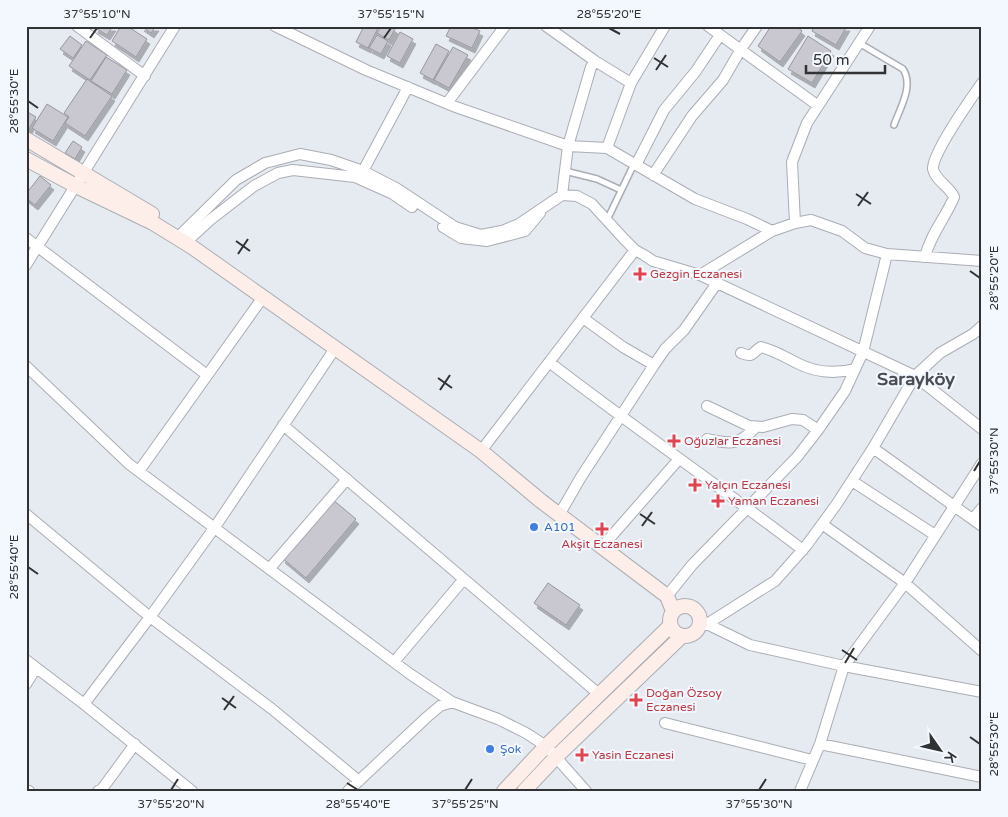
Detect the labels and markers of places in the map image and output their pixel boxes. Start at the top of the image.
place label: Gezgin Eczanesi [650,267,742,281]
marker: Gezgin Eczanesi [634,268,646,280]
place label: Oğuzlar Eczanesi [684,434,781,448]
marker: Oğuzlar Eczanesi [668,435,680,447]
place label: Yalçın Eczanesi [705,478,791,492]
marker: Yalçın Eczanesi [689,479,701,491]
place label: Yaman Eczanesi [728,494,819,508]
marker: Yaman Eczanesi [712,495,724,507]
place label: A101 [544,520,576,534]
marker: A101 [528,521,540,533]
marker: Akşit Eczanesi [596,523,608,535]
place label: Akşit Eczanesi [561,537,643,551]
place label: Doğan Özsoy Eczanesi [646,686,723,714]
marker: Doğan Özsoy Eczanesi [630,694,642,706]
place label: Şok [500,742,522,756]
marker: Şok [484,743,496,755]
place label: Yasin Eczanesi [592,748,674,762]
marker: Yasin Eczanesi [576,749,588,761]

